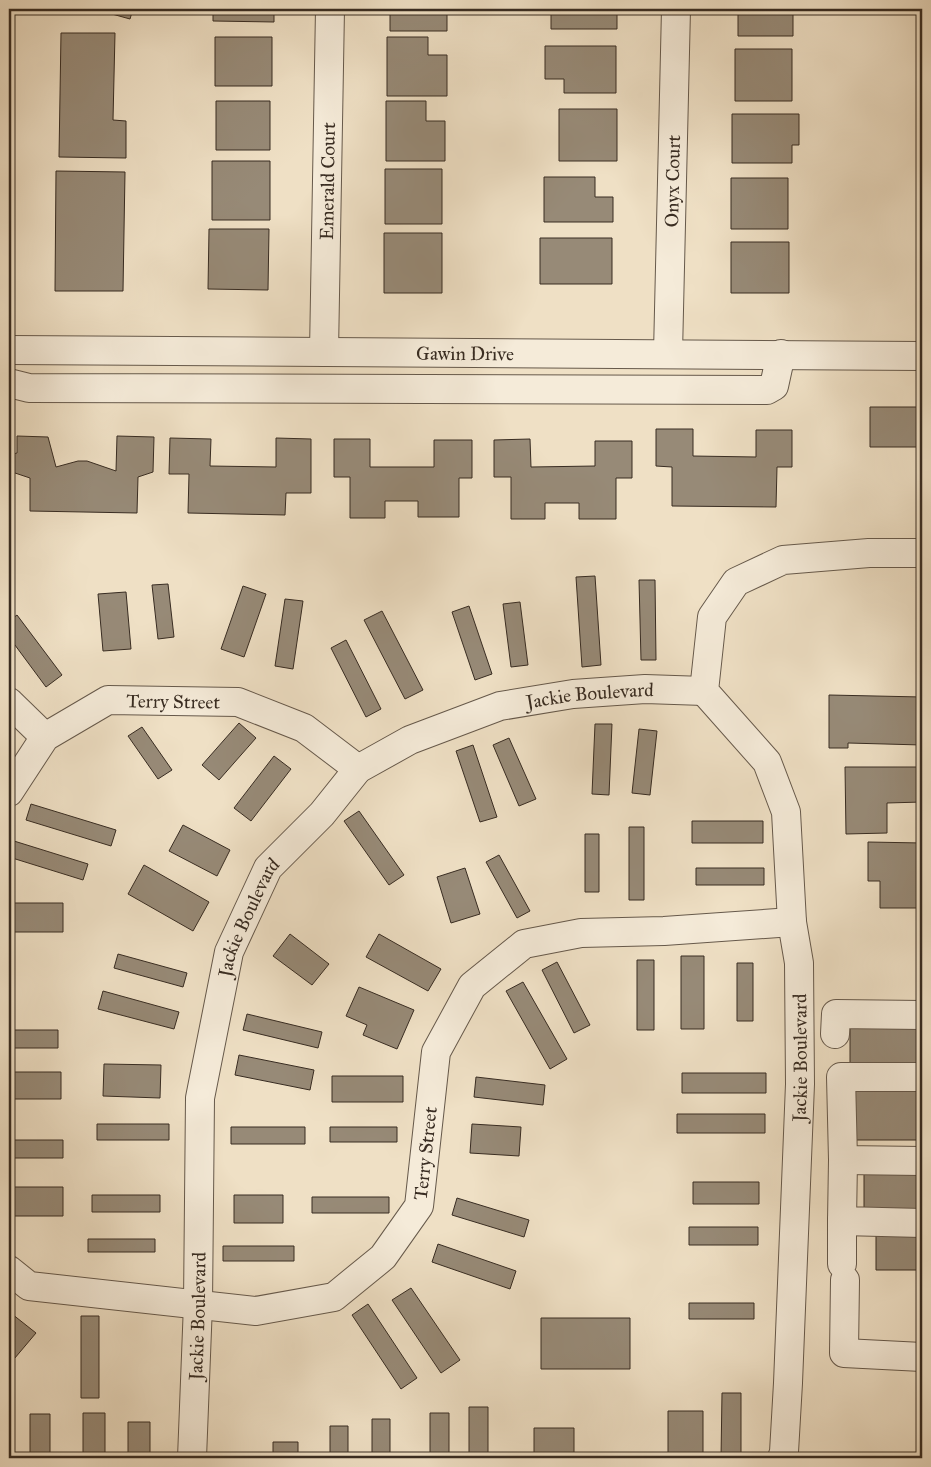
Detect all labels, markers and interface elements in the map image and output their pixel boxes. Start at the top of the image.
street label: Emerald Court [315,122,340,240]
street label: Onyx Court [660,134,685,228]
street label: Gawin Drive [416,342,514,365]
street label: Jackie Boulevard [522,678,655,715]
street label: Terry Street [126,689,221,714]
street label: Jackie Boulevard [213,852,284,981]
street label: Jackie Boulevard [787,993,812,1124]
street label: Terry Street [409,1105,442,1201]
street label: Jackie Boulevard [184,1251,211,1383]

